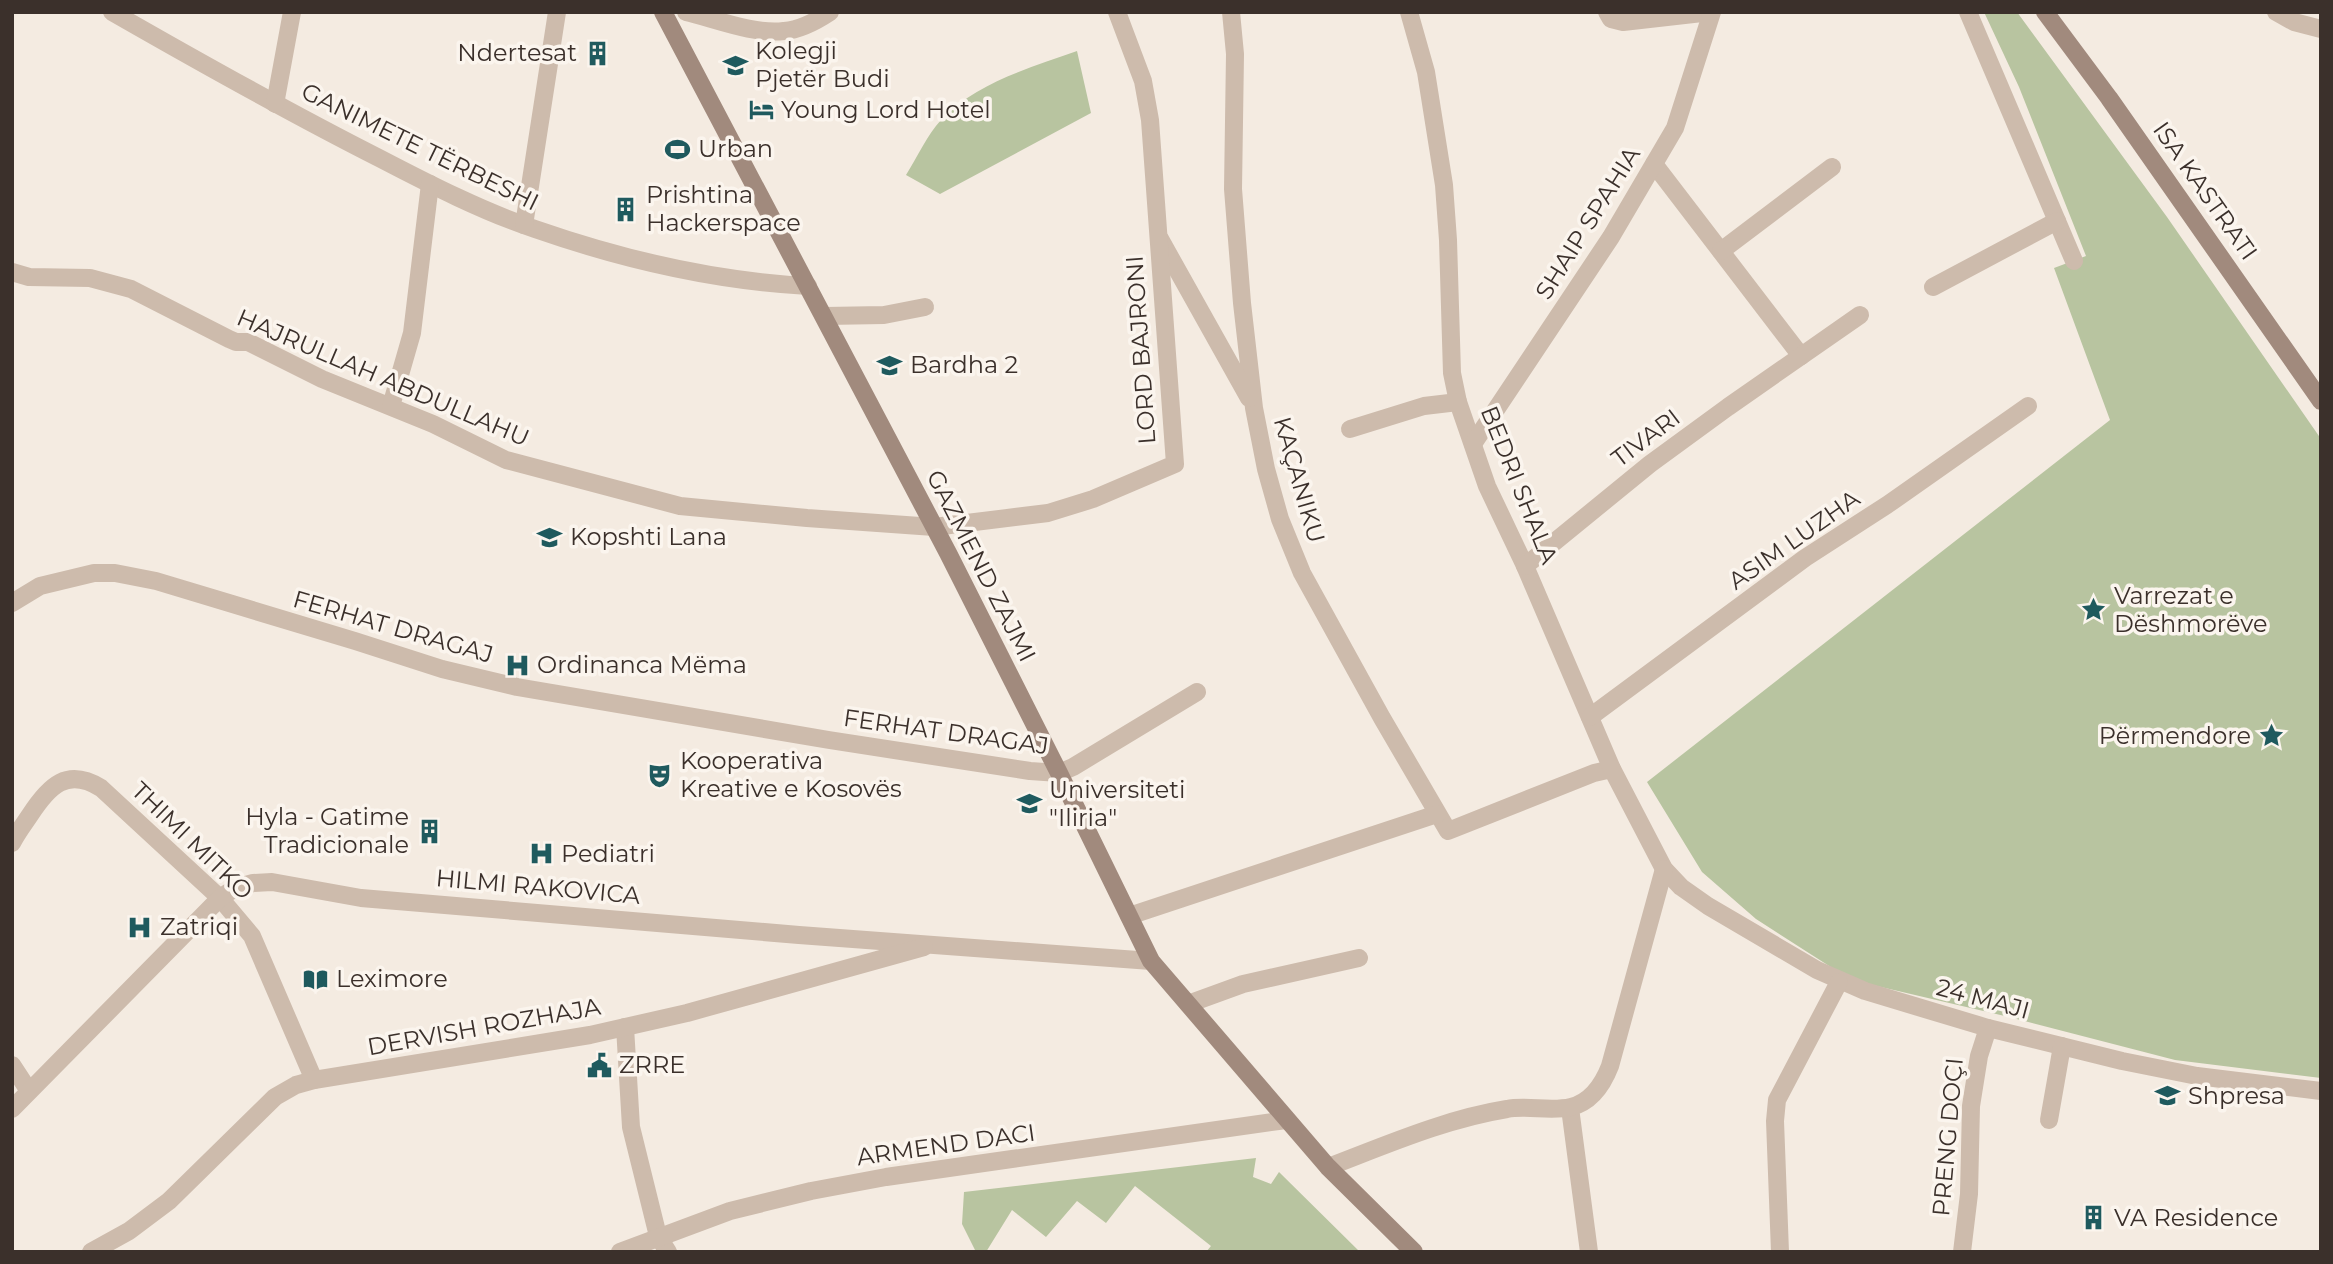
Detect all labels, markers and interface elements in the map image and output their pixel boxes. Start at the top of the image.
place label: Kolegji Pjetër Budi [755,36,890,93]
place label: Ndertesat [457,38,577,67]
building icon: Ndertesat [583,39,611,67]
school or university icon: Kolegji Pjetër Budi [721,51,749,79]
street label: GANIMETE TËRBESHI [297,76,544,217]
place label: Young Lord Hotel [781,95,991,124]
hotel icon: Young Lord Hotel [747,96,775,124]
street label: ISA KASTRATI [2147,116,2264,265]
place label: Urban [698,134,773,163]
sports icon: Urban [664,135,692,163]
street label: SHAIP SPAHIA [1529,140,1646,304]
place label: Prishtina Hackerspace [646,180,801,237]
building icon: Prishtina Hackerspace [612,195,640,223]
street label: LORD BAJRONI [1119,255,1162,445]
street label: HAJRULLAH ABDULLAHU [233,303,534,452]
place label: Bardha 2 [910,350,1018,379]
school or university icon: Bardha 2 [876,351,904,379]
street label: BEDRI SHALA [1475,402,1565,569]
street label: TIVARI [1606,402,1686,473]
street label: KAÇANIKU [1268,413,1331,546]
street label: GAZMEND ZAJMI [921,465,1042,667]
street label: ASIM LUZHA [1722,483,1866,596]
place label: Kopshti Lana [570,522,727,551]
school or university icon: Kopshti Lana [536,523,564,551]
place label: Varrezat e Dëshmorëve [2114,581,2268,638]
street label: FERHAT DRAGAJ [290,584,497,669]
place icon: Varrezat e Dëshmorëve [2080,596,2108,624]
place label: Ordinanca Mëma [537,650,747,679]
hospital icon: Ordinanca Mëma [503,651,531,679]
street label: FERHAT DRAGAJ [842,703,1051,760]
place label: Përmendore [2099,721,2251,750]
place icon: Përmendore [2257,722,2285,750]
place label: Kooperativa Kreative e Kosovës [680,746,902,803]
theatre icon: Kooperativa Kreative e Kosovës [646,761,674,789]
place label: Universiteti "Iliria" [1049,775,1185,832]
street label: THIMI MITKO [126,776,259,906]
school or university icon: Universiteti "Iliria" [1015,790,1043,818]
place label: Hyla - Gatime Tradicionale [245,802,409,859]
building icon: Hyla - Gatime Tradicionale [415,817,443,845]
place label: Pediatri [561,839,655,868]
hospital icon: Pediatri [527,840,555,868]
street label: HILMI RAKOVICA [435,863,642,910]
place label: Zatriqi [160,912,238,941]
hospital icon: Zatriqi [126,913,154,941]
place label: Leximore [336,964,448,993]
library icon: Leximore [302,965,330,993]
street label: 24 MAJI [1933,972,2033,1025]
street label: DERVISH ROZHAJA [365,992,604,1061]
place label: ZRRE [619,1050,685,1079]
public building icon: ZRRE [585,1051,613,1079]
street label: PRENG DOÇI [1926,1057,1969,1217]
place label: Shpresa [2188,1081,2285,1110]
school or university icon: Shpresa [2154,1082,2182,1110]
street label: ARMEND DACI [855,1118,1037,1171]
place label: VA Residence [2114,1203,2278,1232]
building icon: VA Residence [2080,1204,2108,1232]

